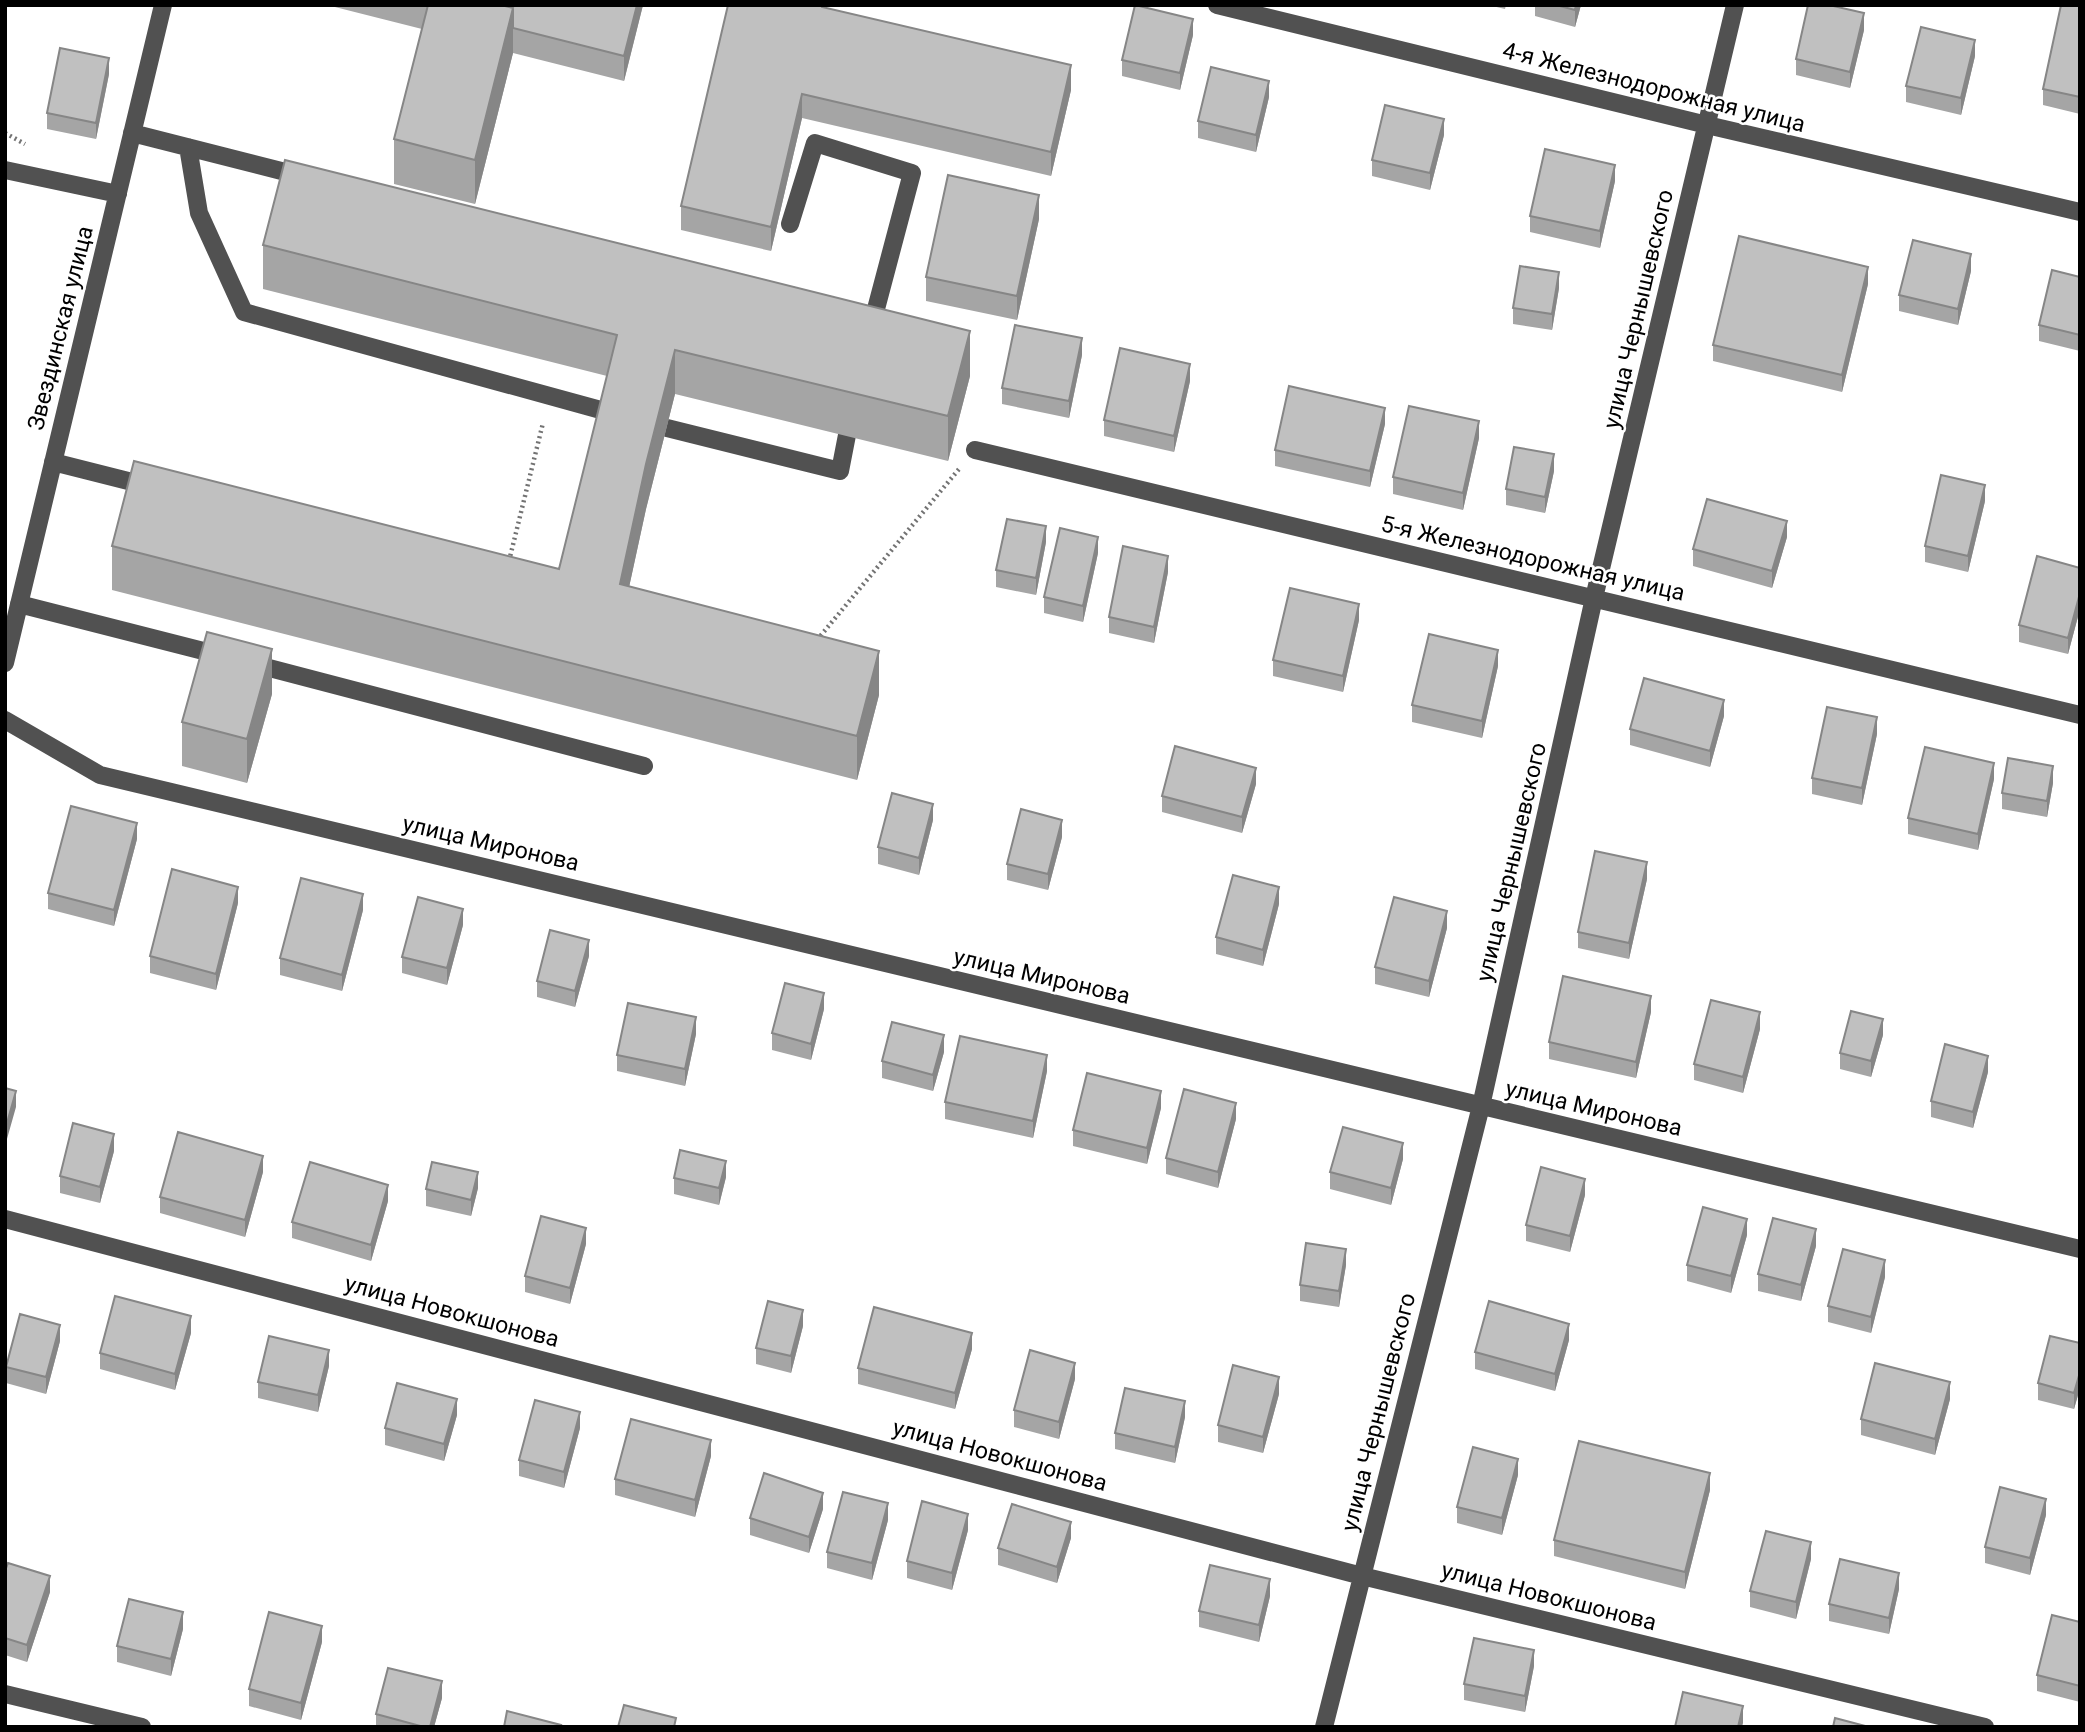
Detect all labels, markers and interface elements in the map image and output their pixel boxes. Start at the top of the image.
street label: 4-я Железнодорожная улица [1500,37,1808,138]
street label: улица Чернышевского [1598,187,1679,431]
street label: Звездинская улица [22,223,99,433]
street label: 5-я Железнодорожная улица [1378,510,1687,607]
street label: улица Чернышевского [1471,740,1552,984]
street label: улица Миронова [400,810,582,877]
street label: улица Миронова [951,943,1133,1010]
street label: улица Миронова [1503,1075,1685,1142]
street label: улица Новокшонова [342,1270,562,1353]
street label: улица Чернышевского [1336,1290,1421,1534]
street label: улица Новокшонова [890,1414,1110,1497]
street label: улица Новокшонова [1438,1557,1659,1636]

